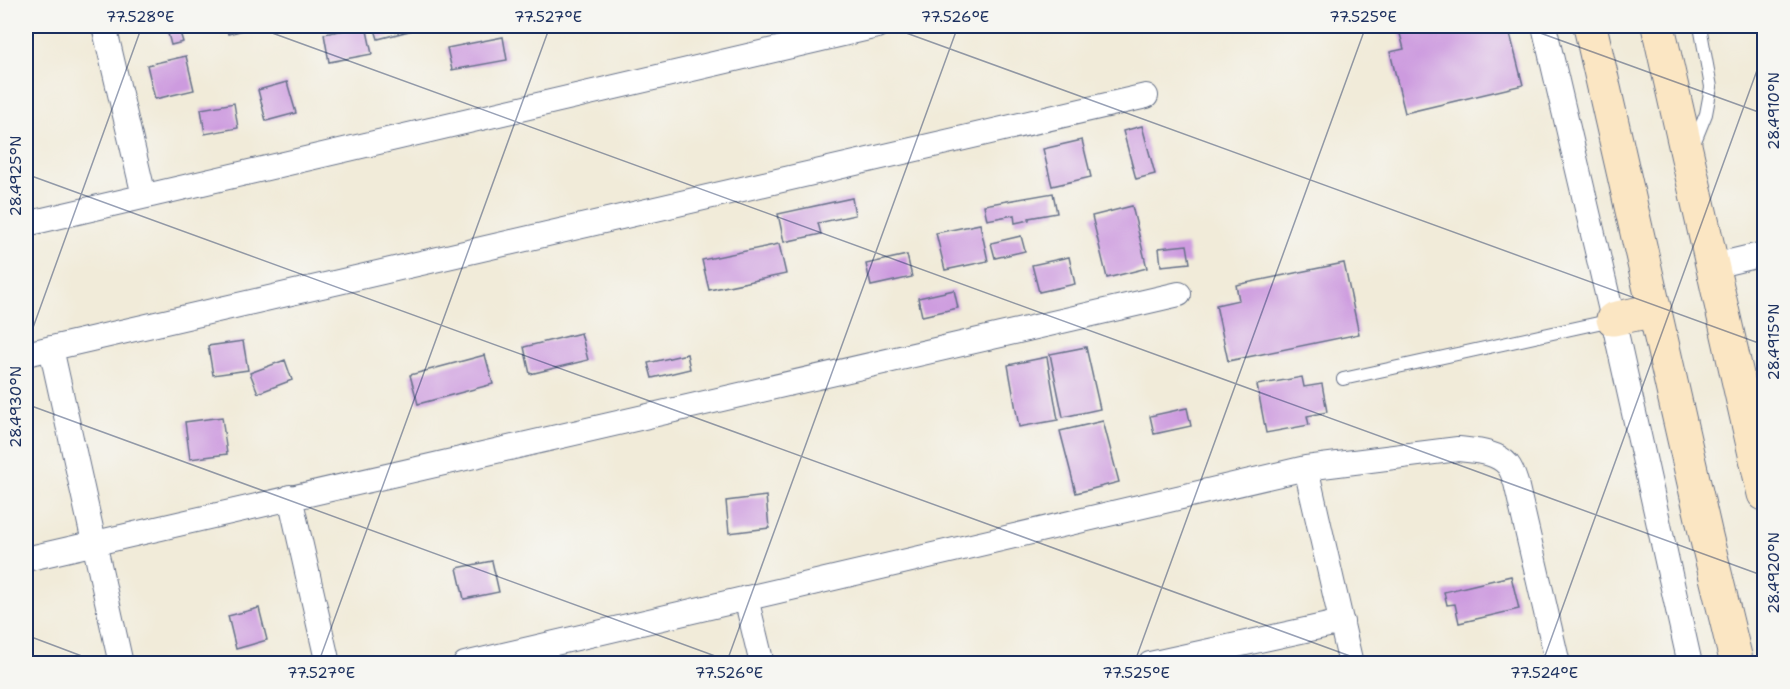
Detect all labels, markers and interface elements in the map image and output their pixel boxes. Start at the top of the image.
text: 77.528°E [106,7,174,27]
text: 77.527°E [514,7,582,27]
text: 77.526°E [921,7,989,27]
text: 77.525°E [1329,7,1397,27]
text: 28.4910°N [1764,72,1784,150]
text: 28.4925°N [6,136,26,216]
text: 28.4915°N [1764,304,1784,380]
text: 28.4930°N [6,366,26,448]
text: 28.4920°N [1764,532,1784,614]
text: 77.527°E [287,663,355,683]
text: 77.526°E [695,663,763,683]
text: 77.525°E [1102,663,1170,683]
text: 77.524°E [1510,663,1578,683]

